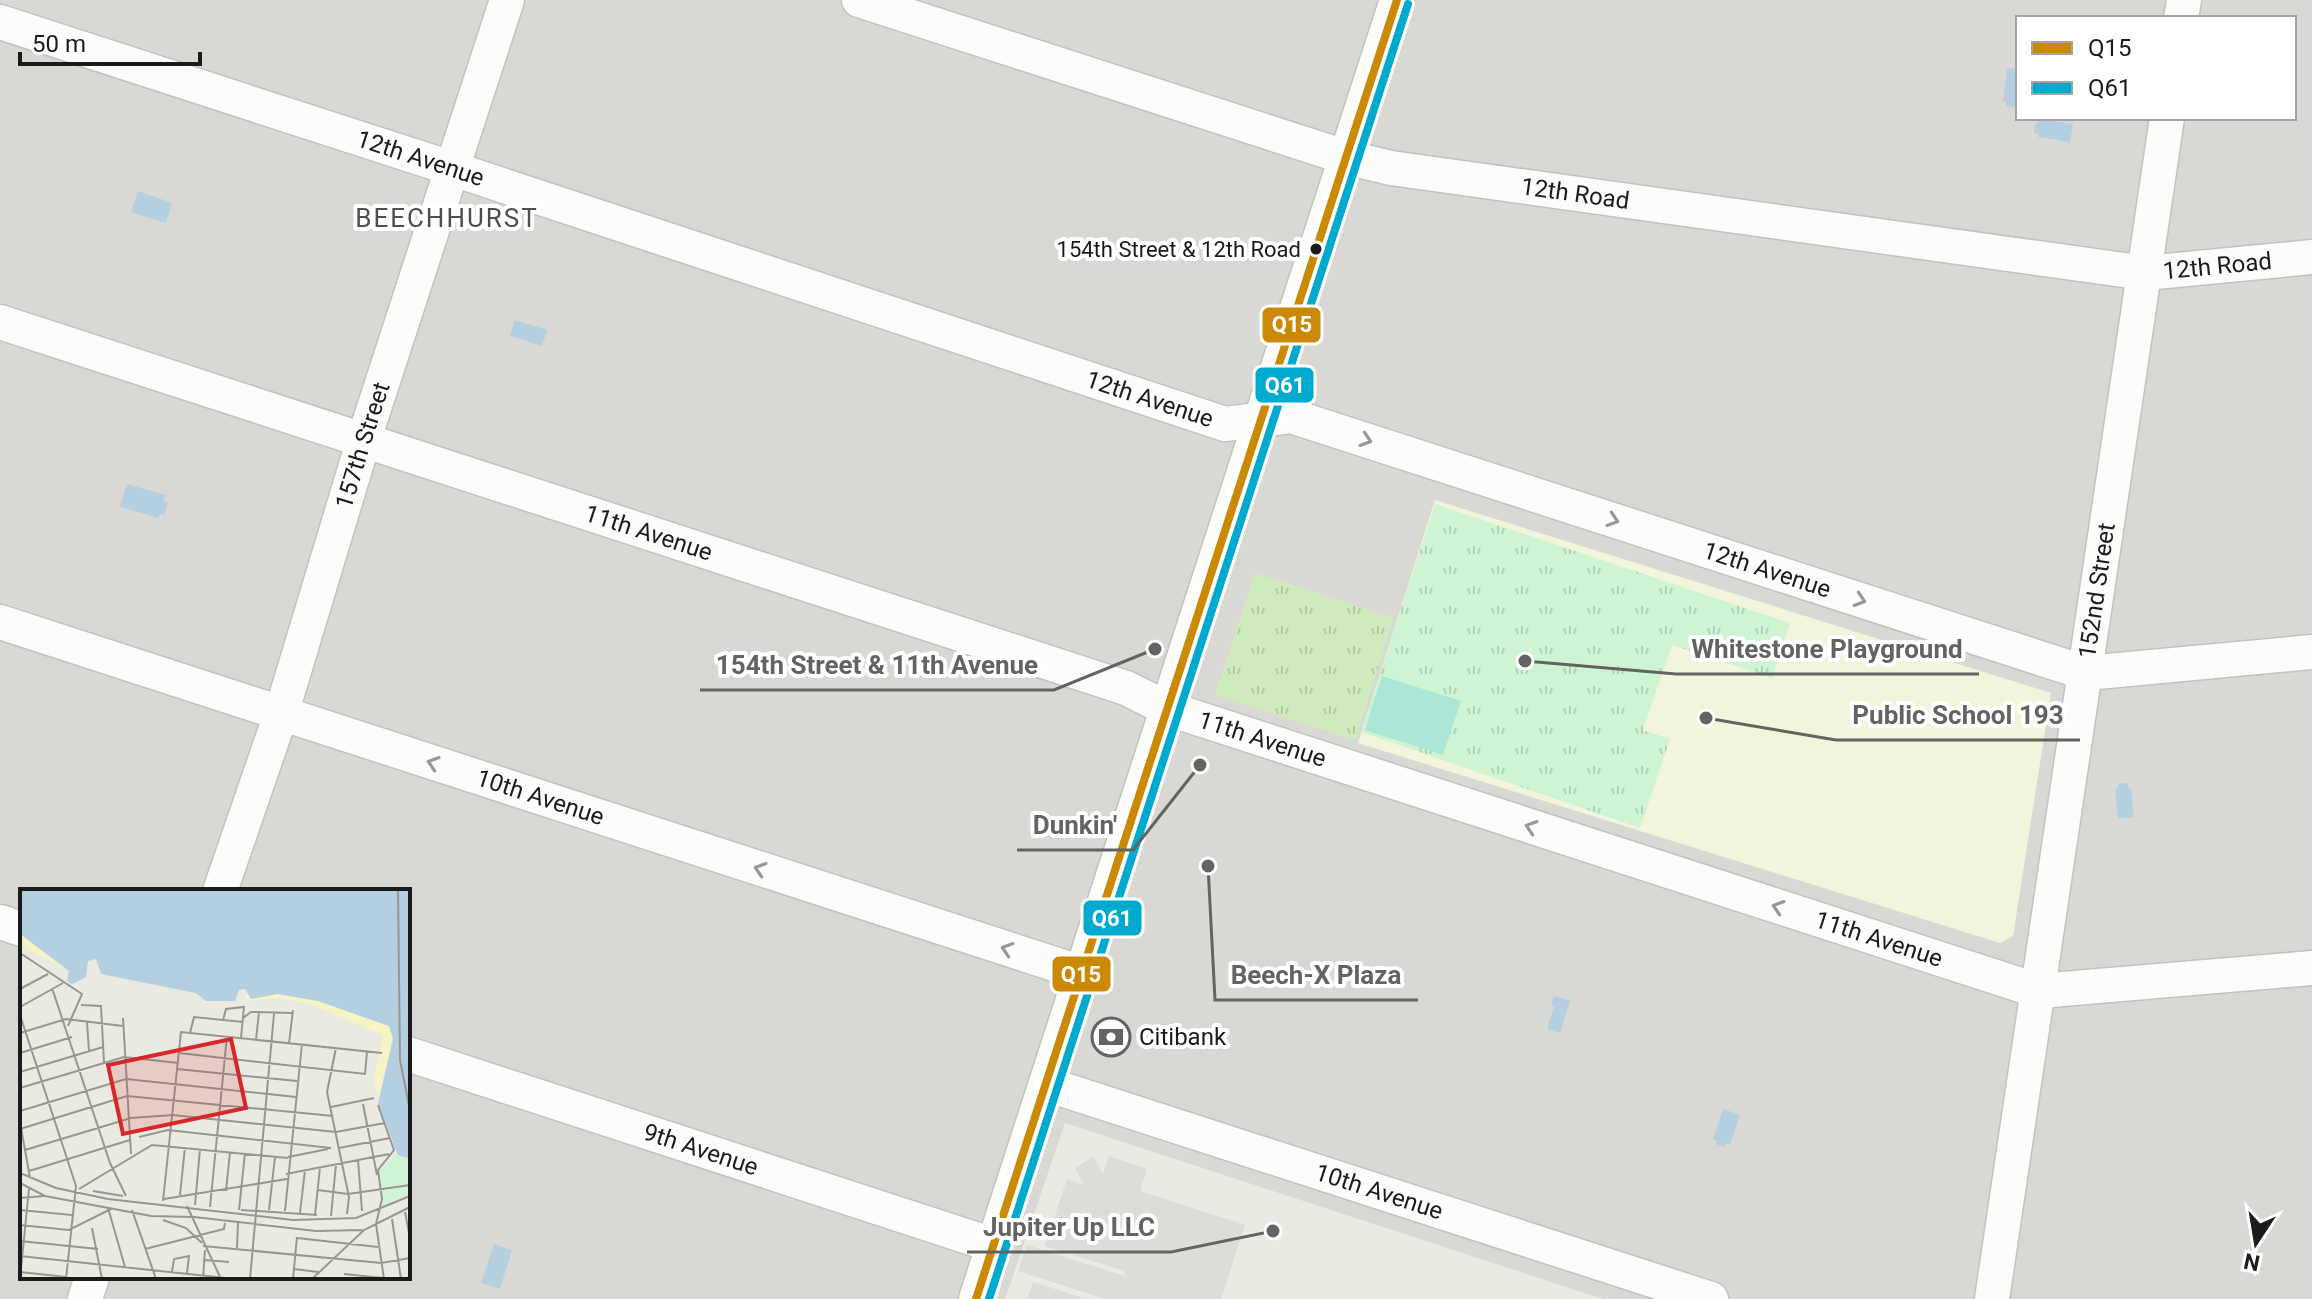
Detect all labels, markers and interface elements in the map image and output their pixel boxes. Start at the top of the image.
scale bar [20,16,200,66]
legend [2016,16,2296,120]
text: 50 m [32,30,86,58]
text: Q15 [2088,34,2132,62]
text: Q61 [2088,74,2132,102]
street label: 12th Avenue [353,124,488,192]
street label: 12th Road [1519,172,1631,215]
district label: BEECHHURST [355,203,539,233]
place label: 154th Street & 12th Road [1057,237,1301,262]
marker: 154th Street & 12th Road [1308,241,1324,257]
street label: 12th Road [2162,247,2273,285]
line badge: Q15 [1261,306,1322,344]
text: Q15 [1272,312,1312,337]
street label: 12th Avenue [1082,365,1217,433]
line badge: Q61 [1254,366,1315,404]
text: Q61 [1265,373,1305,398]
street label: 157th Street [330,378,396,512]
one-way arrow [1358,431,1372,447]
street label: 11th Avenue [581,499,716,567]
one-way arrow [1606,511,1619,527]
street label: 152nd Street [2073,521,2121,660]
street label: 12th Avenue [1700,536,1834,604]
one-way arrow [1853,590,1867,606]
callout: Whitestone Playground [1676,624,1979,674]
text: Whitestone Playground [1691,634,1963,664]
callout: 154th Street & 11th Avenue [700,640,1054,690]
text: 154th Street & 11th Avenue [716,650,1038,680]
callout: Public School 193 [1836,690,2080,740]
text: Public School 193 [1852,700,2064,730]
street label: 11th Avenue [1195,705,1330,773]
one-way arrow [426,756,440,772]
street label: 10th Avenue [473,763,608,831]
callout: Dunkin' [1017,800,1133,850]
text: Dunkin' [1033,810,1117,840]
one-way arrow [1525,820,1539,836]
one-way arrow [754,862,767,878]
inset map [20,889,410,1279]
line badge: Q61 [1082,899,1143,937]
one-way arrow [1772,900,1786,916]
street label: 11th Avenue [1811,905,1946,973]
text: Q61 [1092,906,1132,931]
one-way arrow [1001,943,1015,959]
callout: Beech-X Plaza [1215,950,1418,1000]
line badge: Q15 [1051,955,1112,993]
text: Beech-X Plaza [1231,960,1401,990]
text: Q15 [1061,962,1101,987]
bank icon: Citibank [1090,1016,1132,1058]
place label: Citibank [1139,1023,1227,1051]
street label: 9th Avenue [640,1118,762,1181]
street label: 10th Avenue [1312,1158,1446,1225]
callout: Jupiter Up LLC [967,1202,1171,1252]
north arrow [2216,1203,2296,1283]
text: Jupiter Up LLC [983,1212,1155,1242]
text: N [2242,1248,2262,1276]

